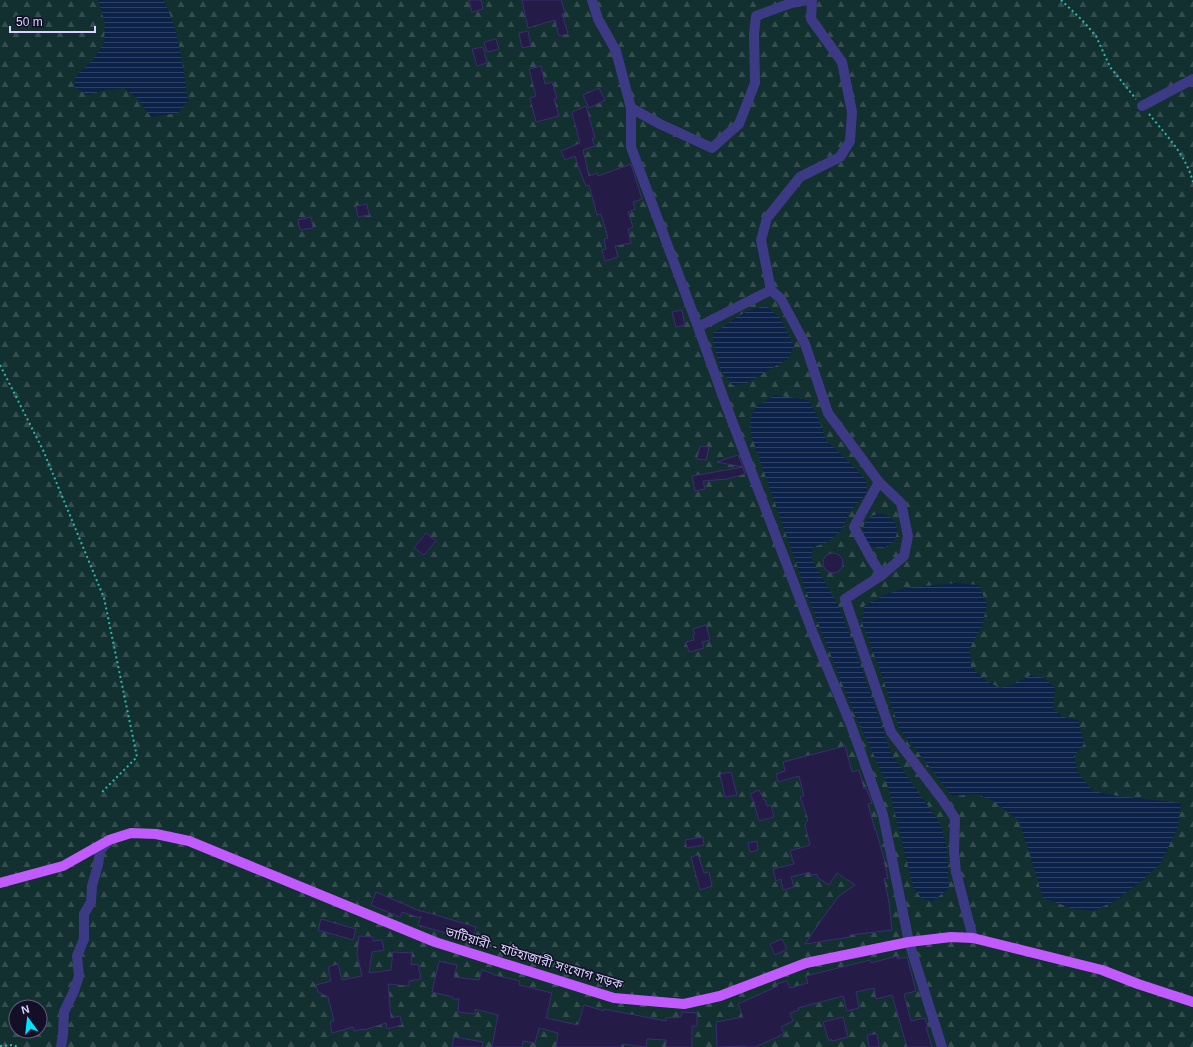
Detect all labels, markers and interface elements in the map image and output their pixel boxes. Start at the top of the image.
scale bar [10,8,95,34]
text: 50 m [16,15,43,29]
street label: ভাটিয়ারী - হাটহাজারী সংযোগ সড়ক [442,924,625,992]
north arrow [8,999,48,1039]
text: N [20,1003,31,1016]

